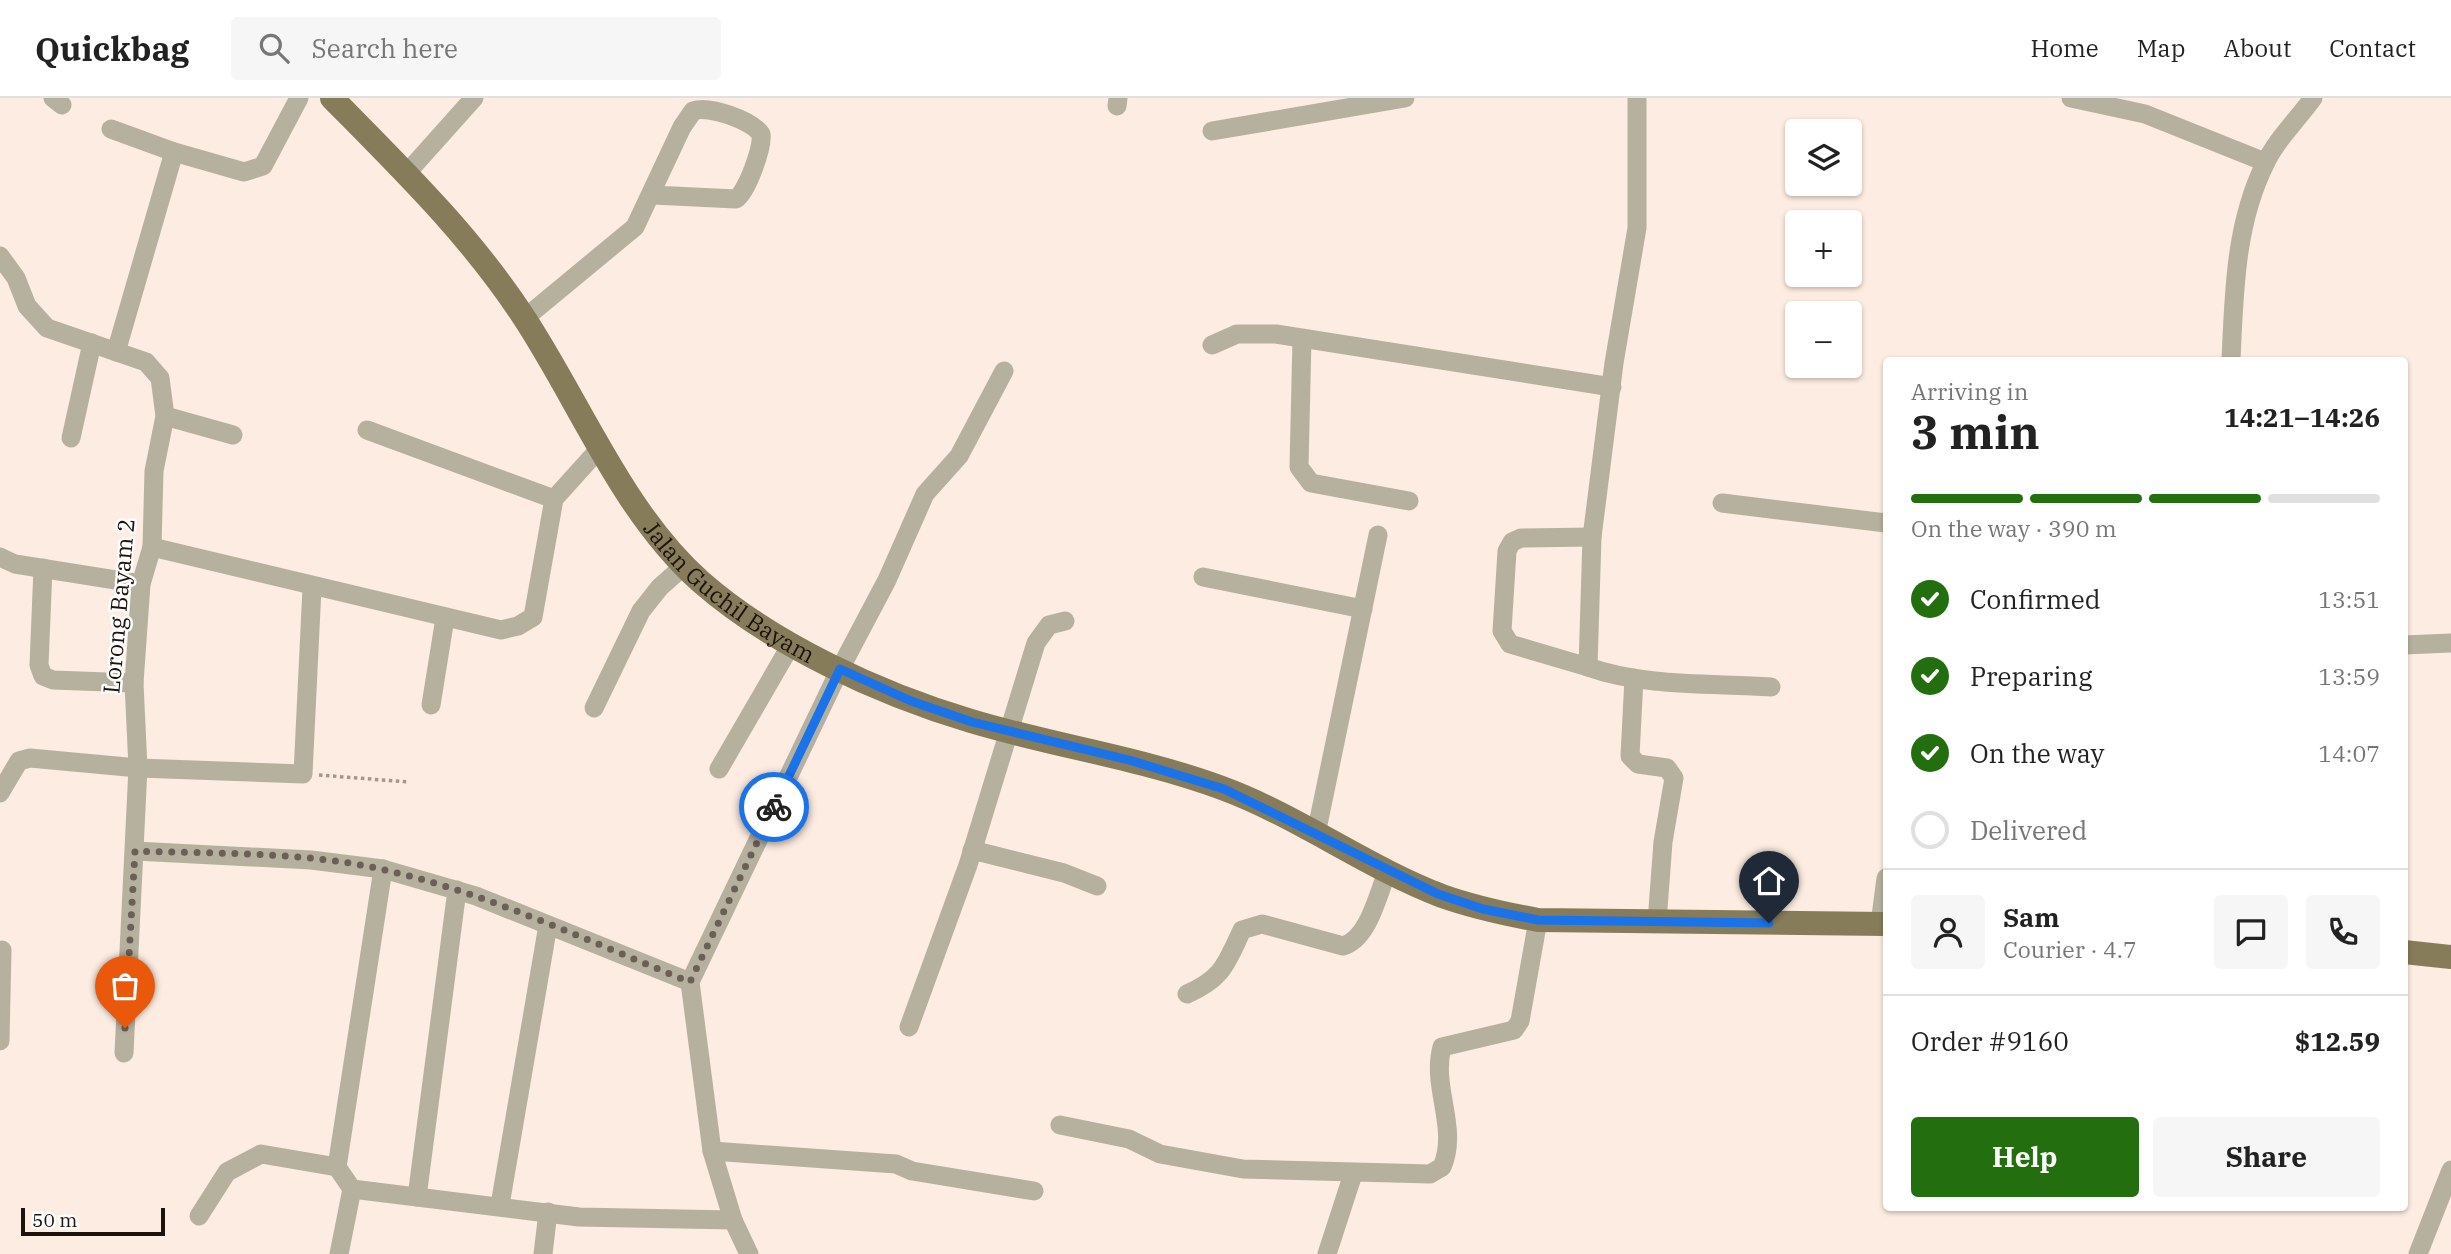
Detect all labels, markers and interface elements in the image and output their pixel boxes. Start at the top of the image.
search box [231,17,721,80]
text: Quickbag [35,27,189,70]
icon: search [255,29,293,67]
text: Search here [311,31,458,65]
text: Home [2031,32,2099,64]
text: Map [2137,32,2185,64]
text: About [2223,32,2291,64]
text: Contact [2329,32,2416,64]
map controls [1785,119,1862,378]
button: layers [1785,119,1862,196]
button: + [1785,210,1862,287]
button: − [1785,301,1862,378]
text: Arriving in [1911,376,2028,406]
text: 14:21–14:26 [2224,400,2380,434]
text: 3 min [1911,402,2040,462]
text: On the way · 390 m [1911,513,2117,543]
street label: Jalan Guchil Bayam [637,514,821,669]
street label: Lorong Bayam 2 [95,517,141,695]
icon: check [1911,580,1949,618]
text: Confirmed [1970,582,2101,616]
text: 13:51 [2318,584,2380,614]
icon: check [1911,657,1949,695]
text: Preparing [1970,659,2092,693]
text: 13:59 [2318,661,2380,691]
icon: check [1911,734,1949,772]
text: On the way [1970,736,2104,770]
text: 14:07 [2318,738,2380,768]
courier [739,772,809,842]
icon: bike [755,788,793,826]
text: Delivered [1970,813,2087,847]
pin [1739,851,1799,923]
icon: home [1750,862,1788,900]
button: person [1911,895,1985,969]
button: chat [2214,895,2288,969]
button: phone [2306,895,2380,969]
text: Sam [2003,900,2059,934]
text: Courier · 4.7 [2003,934,2137,964]
pin [95,956,155,1028]
icon: bag [106,967,144,1005]
text: Order #9160 [1911,1024,2069,1058]
text: $12.59 [2295,1024,2380,1058]
button: Help [1911,1117,2139,1197]
button: Share [2153,1117,2380,1197]
scale bar [21,1205,164,1237]
text: 50 m [32,1208,77,1232]

